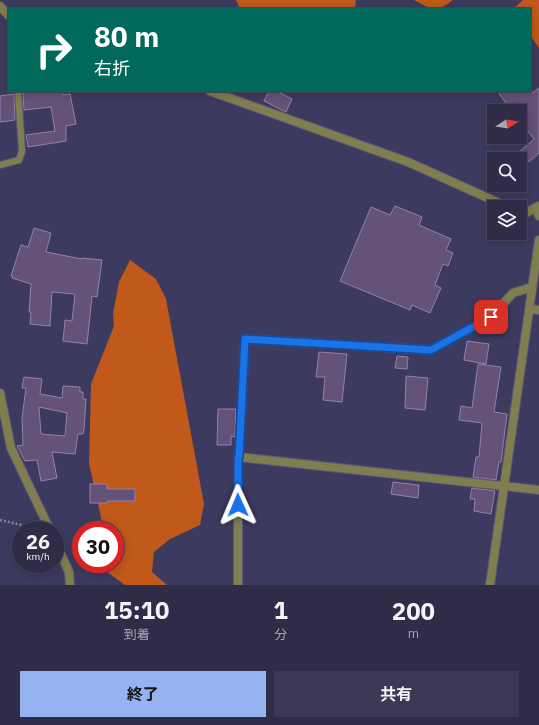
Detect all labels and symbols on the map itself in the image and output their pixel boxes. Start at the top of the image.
north arrow [487,104,527,144]
pin [474,300,508,334]
position arrow [217,484,259,526]
speed limit sign: 30 [72,521,124,573]

